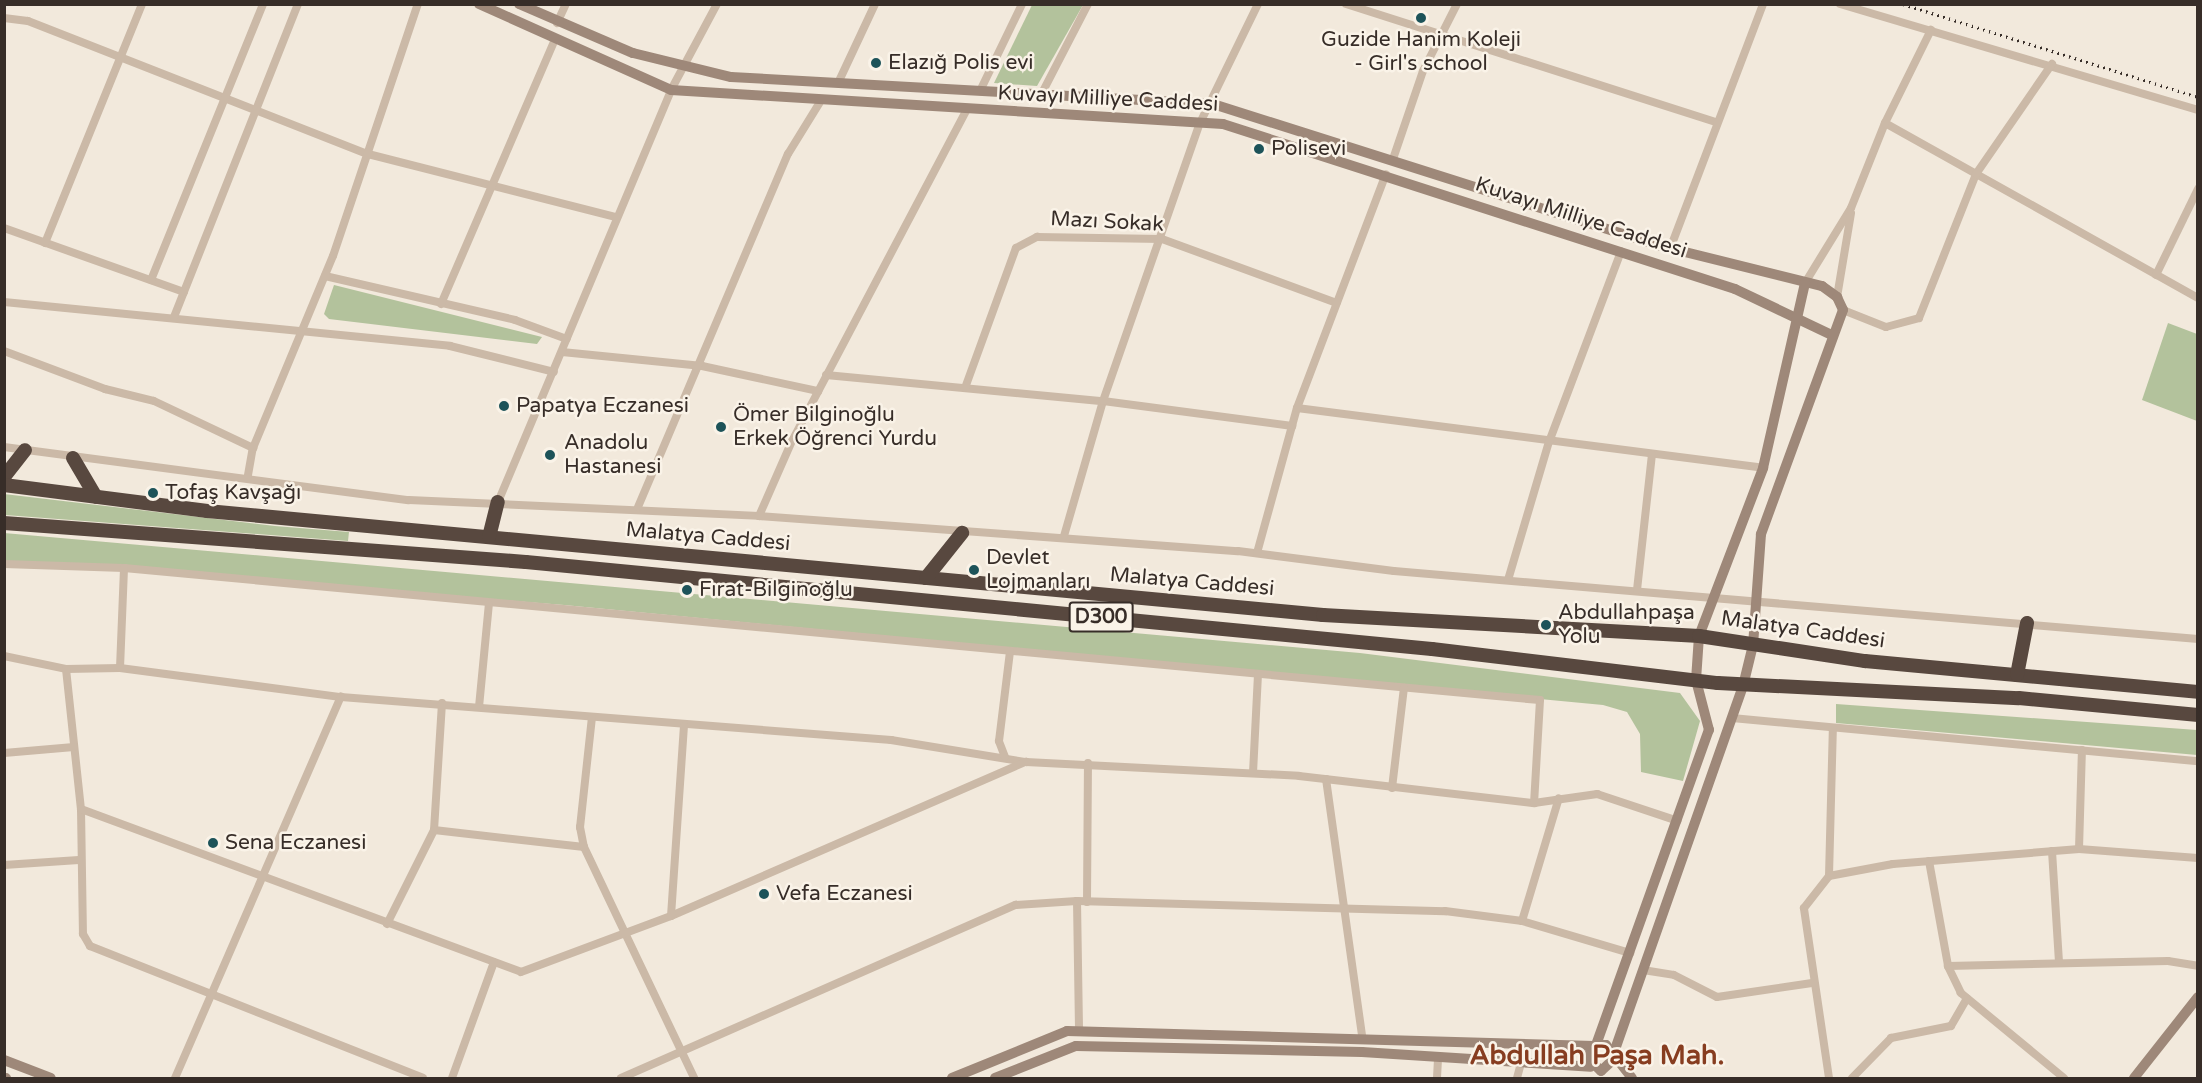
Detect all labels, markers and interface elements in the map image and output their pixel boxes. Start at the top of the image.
marker: Guzide Hanim Koleji - Girl's school [1414,11,1428,25]
place label: Guzide Hanim Koleji - Girl's school [1321,27,1521,77]
place label: Elazığ Polis evi [888,50,1034,76]
marker: Elazığ Polis evi [869,56,883,70]
street label: Kuvayı Milliye Caddesi [997,81,1219,117]
place label: Polisevi [1271,136,1346,162]
marker: Polisevi [1252,142,1266,156]
street label: Kuvayı Milliye Caddesi [1472,172,1690,264]
street label: Mazı Sokak [1050,206,1164,238]
place label: Papatya Eczanesi [516,393,689,419]
marker: Papatya Eczanesi [497,399,511,413]
place label: Ömer Bilginoğlu Erkek Öğrenci Yurdu [733,402,937,452]
marker: Ömer Bilginoğlu Erkek Öğrenci Yurdu [714,420,728,434]
place label: Anadolu Hastanesi [564,430,661,480]
marker: Anadolu Hastanesi [541,446,559,464]
place label: Tofaş Kavşağı [165,480,301,506]
marker: Tofaş Kavşağı [146,486,160,500]
street label: Malatya Caddesi [625,517,791,557]
place label: Devlet Lojmanları [986,545,1090,595]
street label: Malatya Caddesi [1109,562,1275,602]
marker: Devlet Lojmanları [967,563,981,577]
place label: Fırat-Bilginoğlu [699,577,853,603]
marker: Fırat-Bilginoğlu [680,583,694,597]
road number: D300 [1068,600,1134,634]
place label: Abdullahpaşa Yolu [1558,600,1695,650]
street label: Malatya Caddesi [1719,606,1887,654]
marker: Abdullahpaşa Yolu [1539,618,1553,632]
place label: Sena Eczanesi [225,830,366,856]
marker: Sena Eczanesi [206,836,220,850]
place label: Vefa Eczanesi [776,881,913,907]
marker: Vefa Eczanesi [757,887,771,901]
district label: Abdullah Paşa Mah. [1469,1040,1725,1072]

